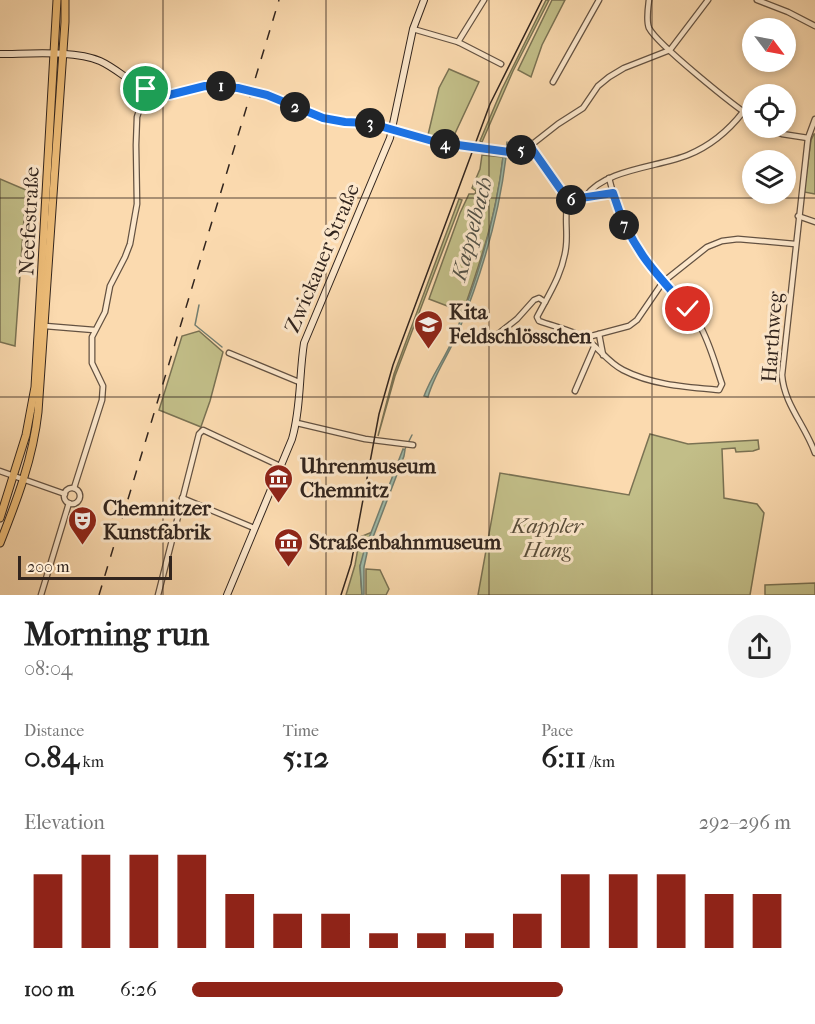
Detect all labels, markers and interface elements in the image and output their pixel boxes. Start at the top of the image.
north arrow [742,18,796,72]
map controls [742,18,796,204]
pin [120,63,171,114]
pin: 1 [206,71,236,101]
icon: arrive [129,72,162,105]
text: 1 [218,76,224,95]
button: locate [742,84,796,138]
pin: 2 [280,92,310,122]
text: 2 [291,97,299,116]
pin: 3 [355,108,385,138]
text: 3 [367,113,373,132]
pin: 4 [430,129,460,159]
text: 4 [440,134,450,153]
pin: 5 [506,135,536,165]
text: 5 [518,140,524,159]
button: layers [742,150,796,204]
street label: Neefestraße [14,166,44,276]
water label: Kappelbach [445,174,498,285]
street label: Zwickauer Straße [280,180,364,336]
pin: 6 [556,185,586,215]
text: 6 [567,190,575,209]
pin: 7 [609,210,639,240]
text: 7 [620,215,628,234]
pin [662,283,713,334]
street label: Harthweg [757,290,787,383]
icon: check [671,292,704,325]
place label: Kita Feldschlösschen [448,300,592,348]
school or university icon: Kita Feldschlösschen [412,308,444,350]
place label: Uhrenmuseum Chemnitz [299,454,437,502]
museum icon: Uhrenmuseum Chemnitz [263,462,295,504]
place label: Chemnitzer Kunstfabrik [103,496,212,544]
theatre icon: Chemnitzer Kunstfabrik [66,504,98,546]
park label: Kappler Hang [509,514,584,562]
museum icon: Straßenbahnmuseum [272,526,304,568]
place label: Straßenbahnmuseum [309,530,502,554]
scale bar [18,553,172,580]
text: 200 m [27,557,70,576]
text: Morning run [24,615,209,654]
button: share [728,615,791,678]
text: 08:04 [24,657,73,680]
text: Distance [24,721,84,740]
text: Time [283,721,319,740]
text: Pace [541,721,573,740]
text: 0.84 [24,740,79,775]
text: 5:12 [283,740,329,775]
text: 6:11 [541,740,586,775]
text: km [79,752,104,771]
text: /km [586,752,615,771]
text: Elevation [24,811,105,834]
text: 292–296 m [699,811,791,834]
text: 100 m [24,978,74,1001]
text: 6:26 [120,978,157,1001]

